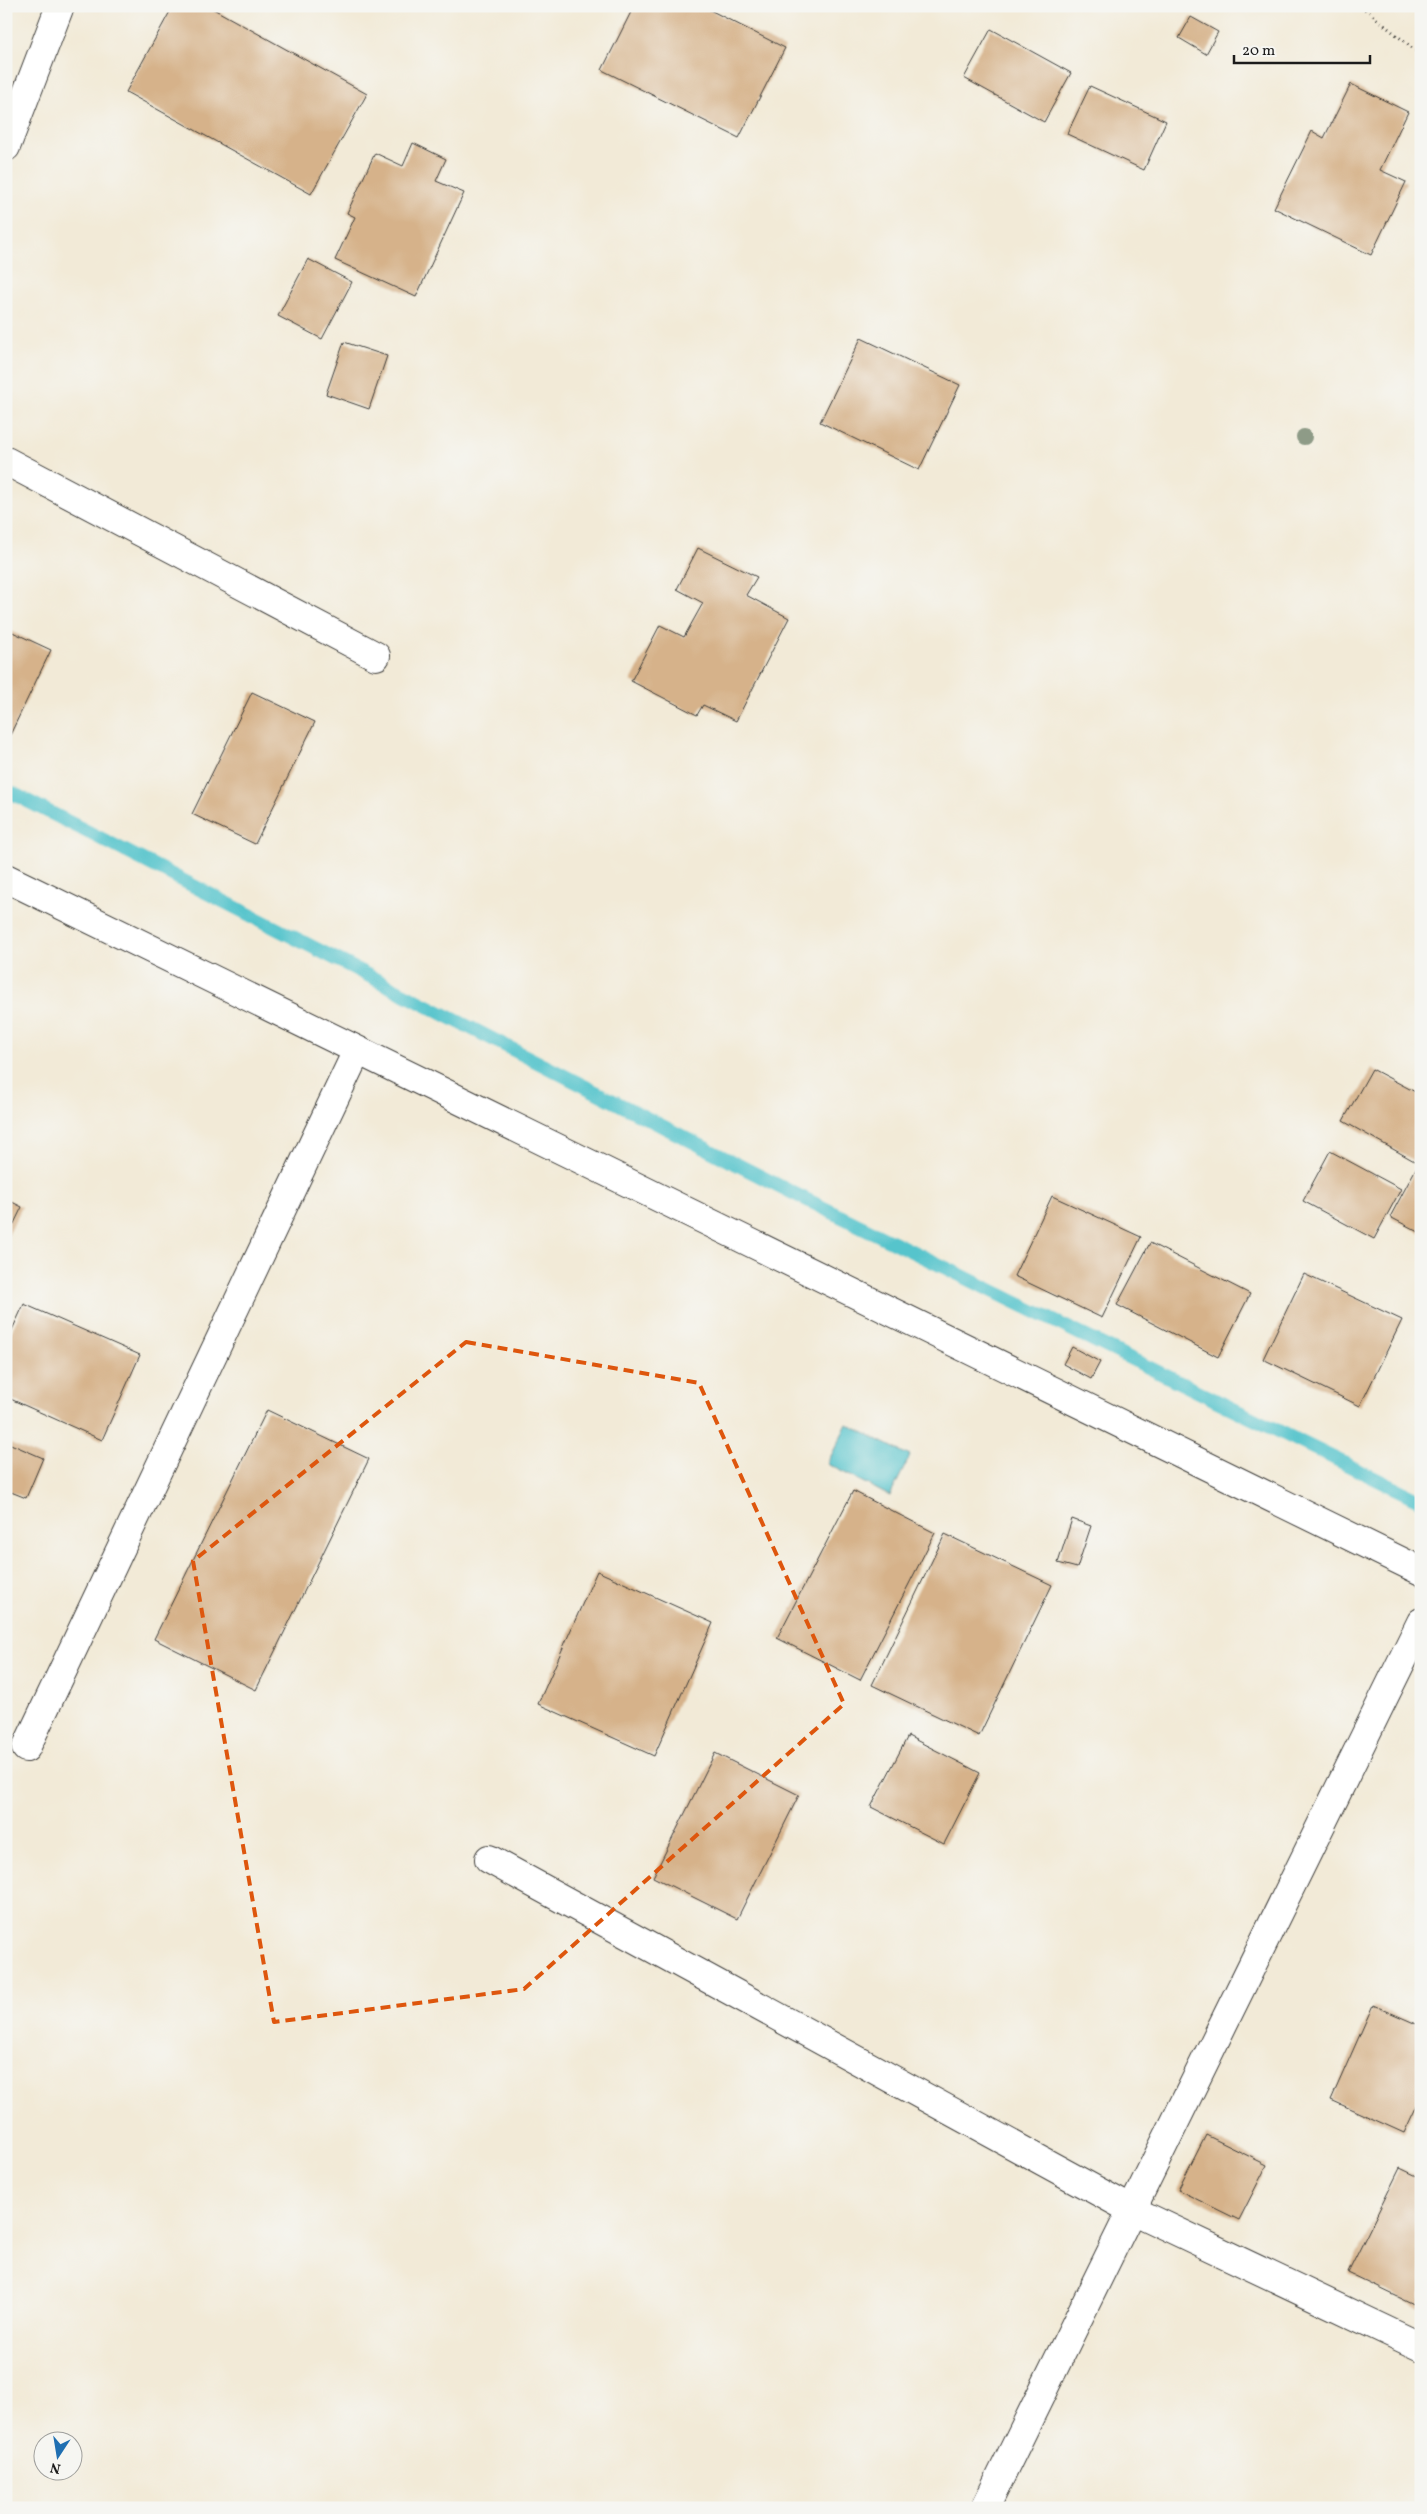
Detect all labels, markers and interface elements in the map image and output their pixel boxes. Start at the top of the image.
scale bar [1234,32,1371,64]
text: 20 m [1242,41,1275,62]
north arrow [32,2432,82,2482]
text: N [49,2457,63,2478]

